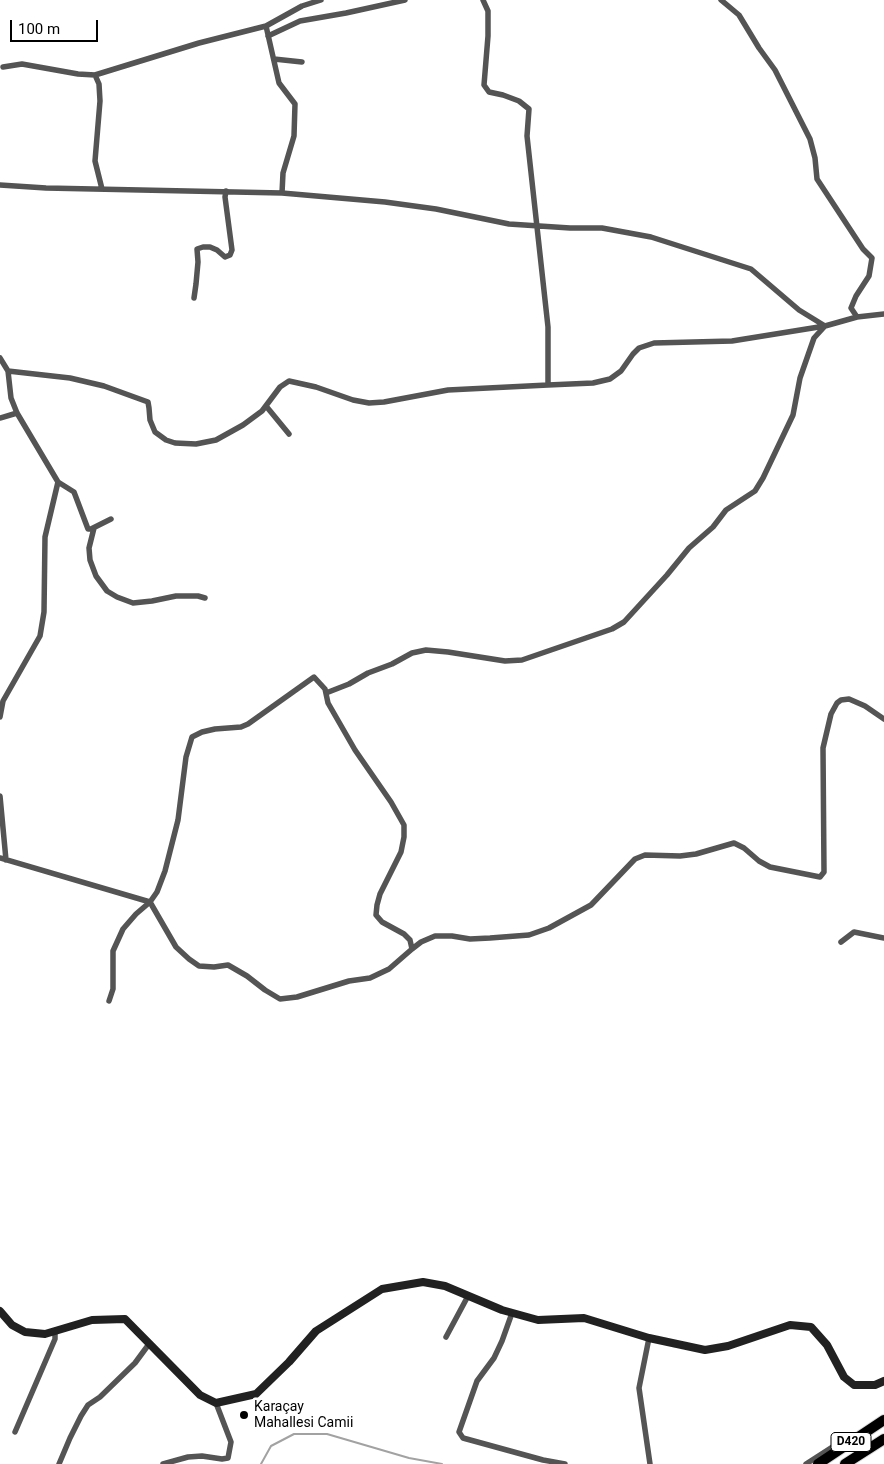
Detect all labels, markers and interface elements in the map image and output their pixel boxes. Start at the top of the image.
scale bar [12,10,100,42]
text: 100 m [18,20,60,38]
place label: Karaçay Mahallesi Camii [254,1399,353,1431]
marker: Karaçay Mahallesi Camii [238,1409,250,1421]
road number: D420 [831,1432,871,1451]

